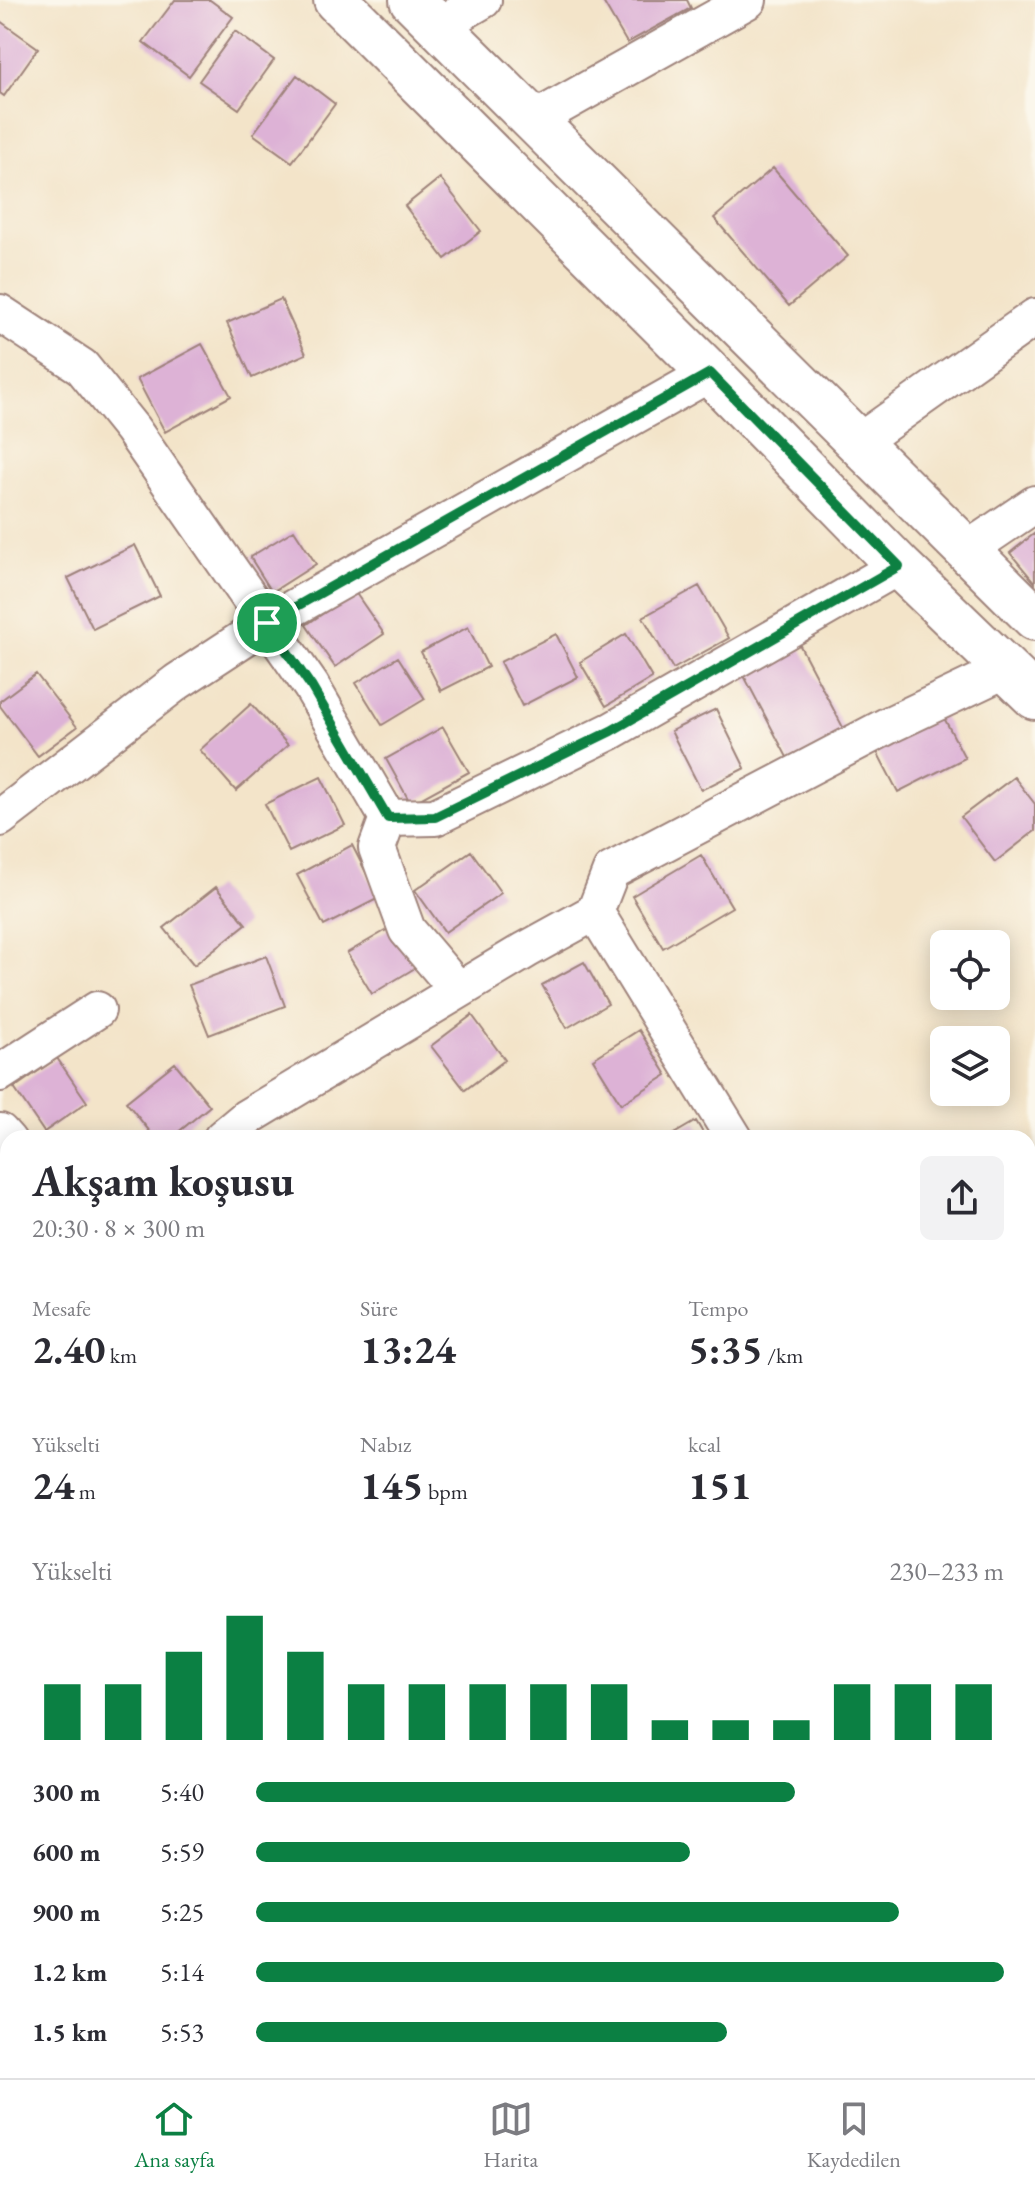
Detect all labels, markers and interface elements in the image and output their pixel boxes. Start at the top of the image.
pin [233,589,301,657]
icon: arrive [245,601,289,645]
map controls [930,930,1010,1106]
button: locate [930,930,1010,1010]
button: layers [930,1026,1010,1106]
text: Akşam koşusu [32,1152,294,1209]
button: share [920,1156,1004,1240]
text: 20:30 · 8 × 300 m [32,1211,205,1245]
text: Mesafe [32,1294,91,1323]
text: Süre [360,1294,398,1323]
text: Tempo [688,1294,748,1323]
text: 2.40 [32,1323,105,1375]
text: 13:24 [360,1323,456,1375]
text: 5:35 [688,1323,763,1375]
text: km [105,1341,137,1370]
text: /km [763,1341,803,1370]
text: Yükselti [32,1430,100,1459]
text: Nabız [360,1430,411,1459]
text: kcal [688,1430,721,1459]
text: 24 [32,1459,74,1511]
text: 145 [360,1459,423,1511]
text: 151 [688,1459,751,1511]
text: m [74,1477,96,1506]
text: bpm [423,1477,468,1506]
text: Yükselti [32,1554,112,1588]
text: 230–233 m [889,1554,1004,1588]
text: 300 m [32,1775,100,1809]
text: 5:40 [160,1775,204,1809]
text: 600 m [32,1835,100,1869]
text: 5:59 [160,1835,204,1869]
text: 900 m [32,1895,100,1929]
text: 5:25 [160,1895,204,1929]
text: 1.2 km [32,1955,107,1989]
text: 5:14 [160,1955,204,1989]
text: 1.5 km [32,2015,107,2049]
text: 5:53 [160,2015,204,2049]
tab: Ana sayfa [134,2097,215,2174]
tab: Harita [483,2097,538,2174]
tab: Kaydedilen [807,2097,901,2174]

